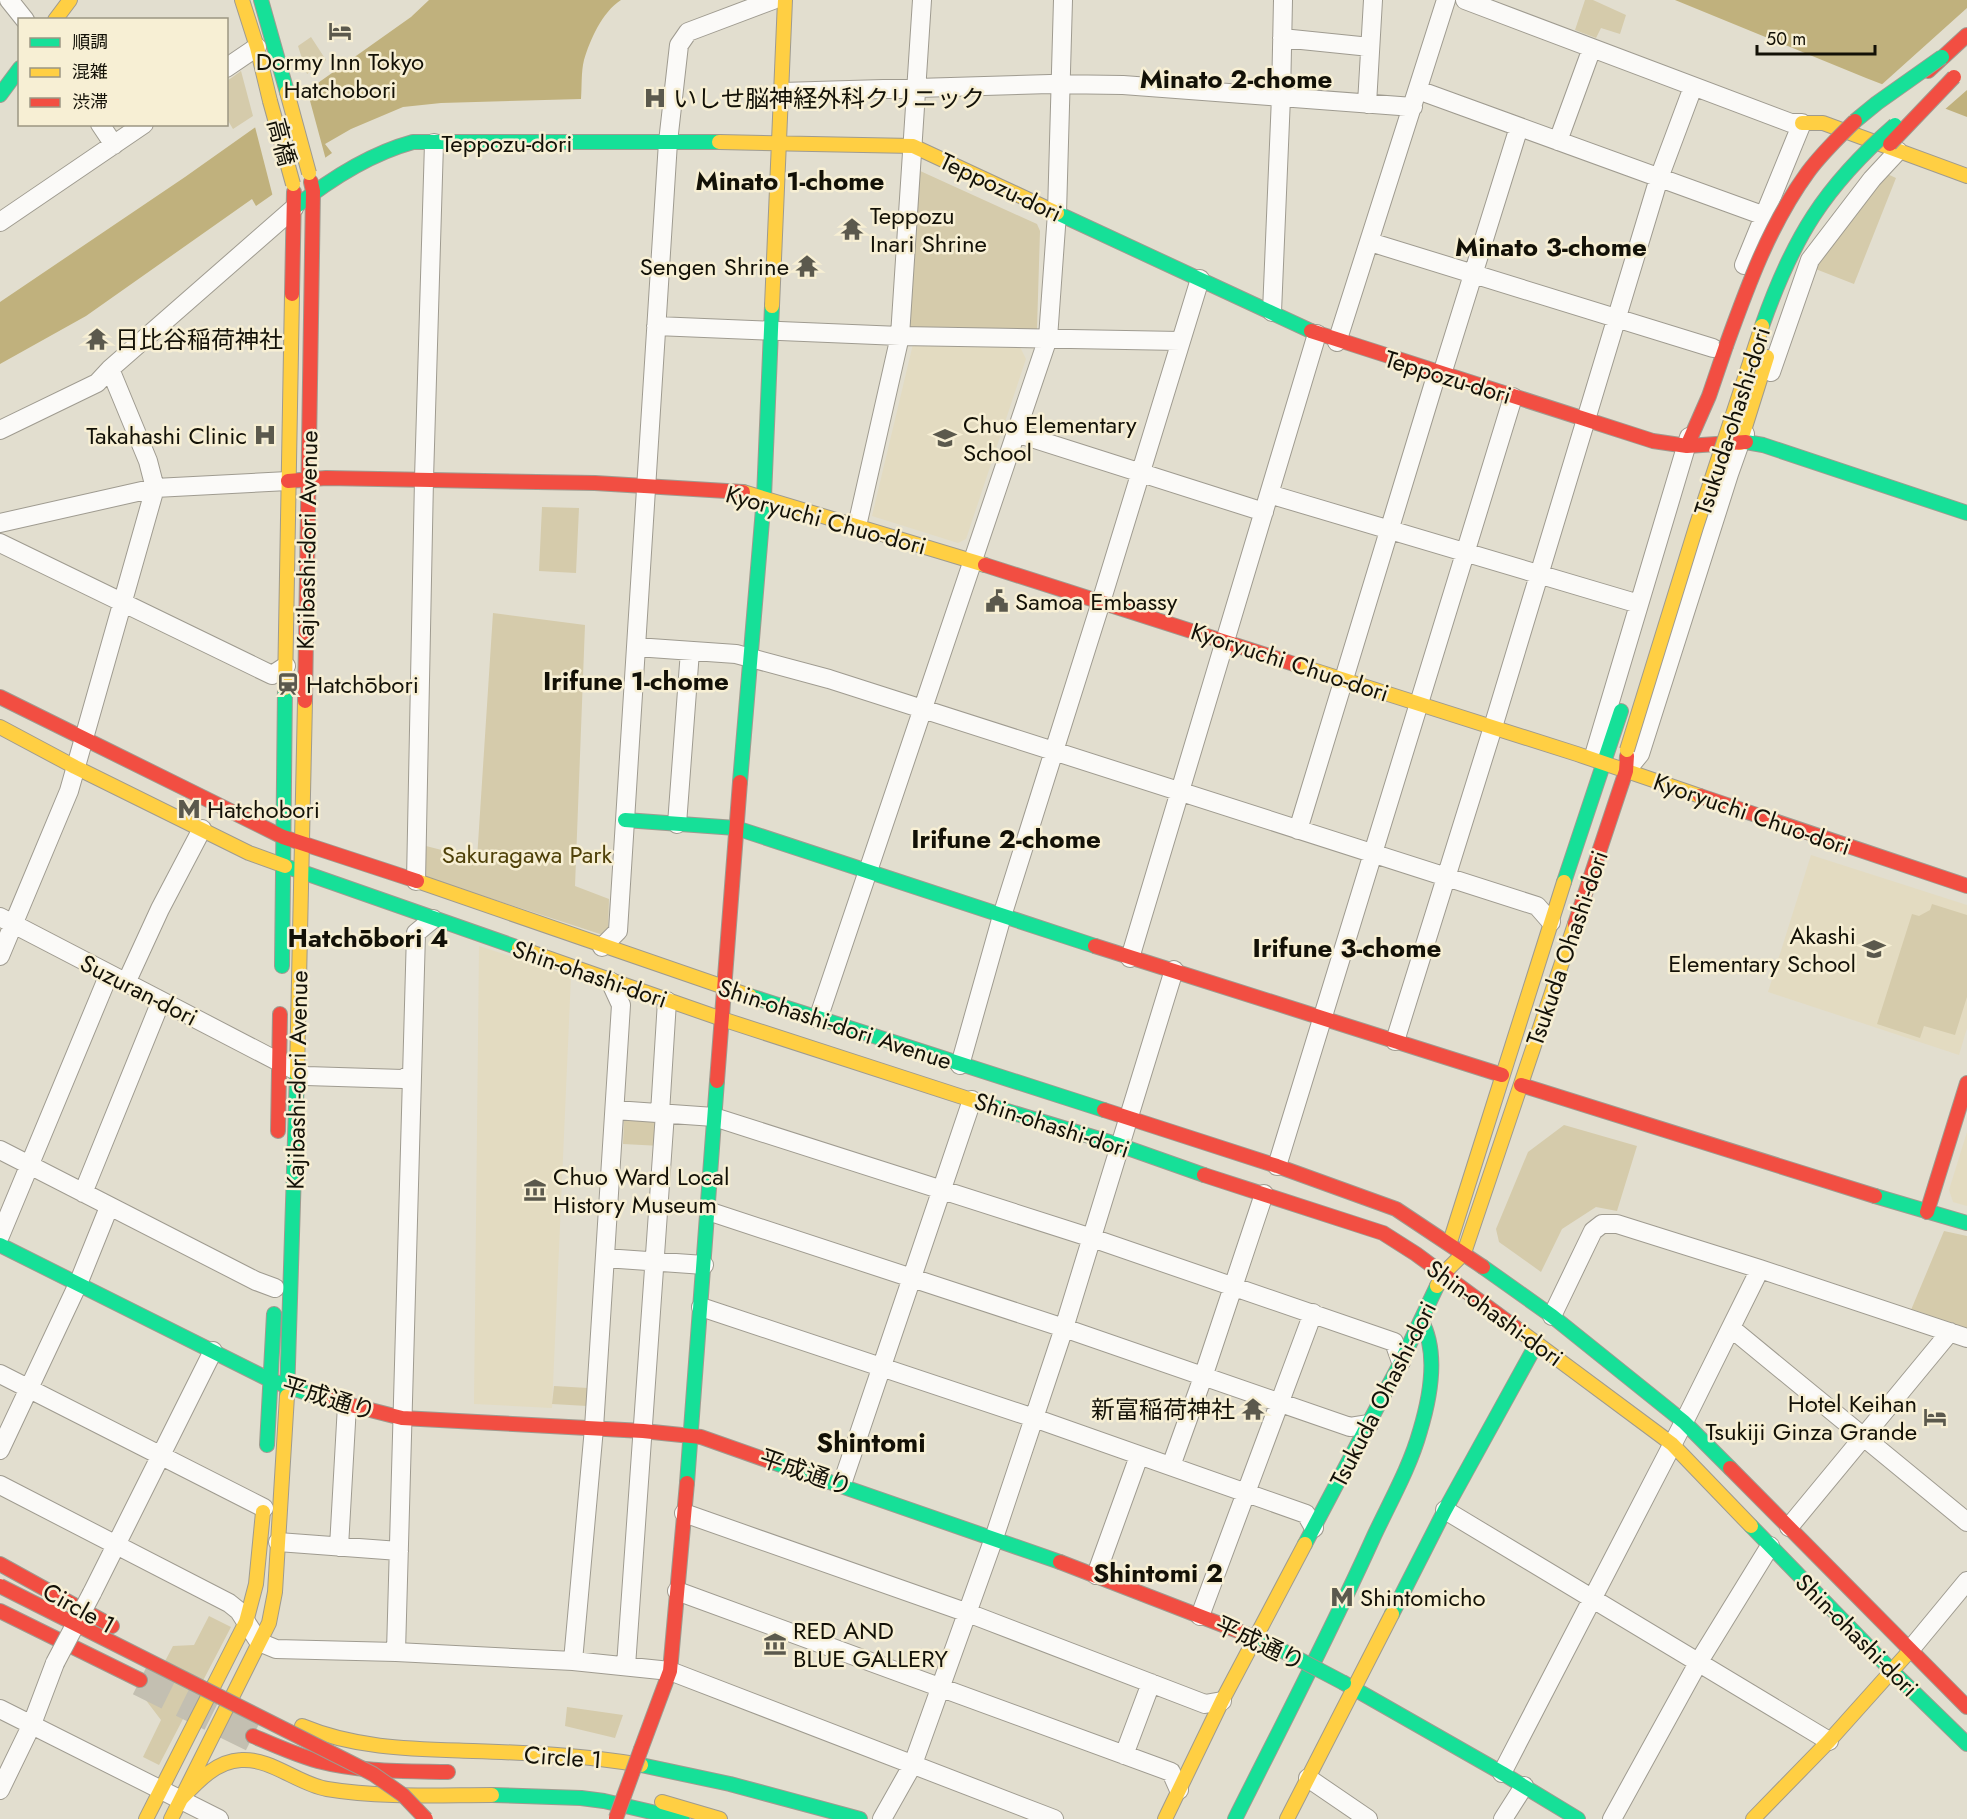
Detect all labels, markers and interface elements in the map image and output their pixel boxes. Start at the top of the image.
legend [18,18,228,126]
hotel icon: Dormy Inn Tokyo Hatchobori [327,18,353,44]
scale bar [1757,18,1876,56]
text: 50 m [1766,26,1806,52]
text: 順調 [72,29,108,55]
place label: Dormy Inn Tokyo Hatchobori [256,44,424,107]
text: 混雑 [72,59,108,85]
district label: Minato 2-chome [1140,60,1332,98]
place label: いしせ脳神経外科クリニック [673,81,985,116]
hospital icon: いしせ脳神経外科クリニック [642,85,668,111]
text: 渋滞 [72,89,108,115]
street label: 高橋 [259,114,305,170]
street label: Teppozu-dori [442,126,572,161]
street label: Teppozu-dori [934,143,1068,231]
district label: Minato 1-chome [696,162,885,200]
place label: Teppozu Inari Shrine [870,198,987,261]
temple icon: Teppozu Inari Shrine [839,216,865,242]
district label: Minato 3-chome [1455,228,1647,266]
place label: Sengen Shrine [640,249,789,284]
temple icon: Sengen Shrine [794,253,820,279]
place label: 日比谷稲荷神社 [115,322,283,357]
street label: Tsukuda-ohashi-dori [1685,322,1779,520]
temple icon: 日比谷稲荷神社 [84,326,110,352]
street label: Teppozu-dori [1380,341,1516,413]
place label: Chuo Elementary School [963,407,1137,470]
place label: Takahashi Clinic [86,418,247,453]
hospital icon: Takahashi Clinic [252,422,278,448]
school or university icon: Chuo Elementary School [932,425,958,451]
street label: Kajibashi-dori Avenue [288,430,326,650]
street label: Kyoryuchi Chuo-dori [722,476,930,564]
place label: Samoa Embassy [1015,584,1178,619]
public building icon: Samoa Embassy [984,588,1010,614]
street label: Kyoryuchi Chuo-dori [1186,613,1394,711]
district label: Irifune 1-chome [543,662,729,700]
place label: Hatchōbori [306,667,419,702]
station icon: Hatchōbori [275,671,301,697]
street label: Kyoryuchi Chuo-dori [1649,764,1855,864]
place label: Hatchobori [207,792,320,827]
metro station icon: Hatchobori [176,796,202,822]
district label: Irifune 2-chome [911,820,1101,858]
park label: Sakuragawa Park [442,837,613,872]
street label: Tsukuda Ohashi-dori [1517,846,1617,1050]
place label: Akashi Elementary School [1668,918,1856,981]
district label: Hatchōbori 4 [288,919,448,957]
district label: Irifune 3-chome [1253,929,1442,967]
street label: Shin-ohashi-dori [508,931,672,1017]
school or university icon: Akashi Elementary School [1861,936,1887,962]
street label: Suzuran-dori [74,945,204,1035]
street label: Kajibashi-dori Avenue [278,970,316,1190]
street label: Shin-ohashi-dori Avenue [714,970,956,1078]
street label: Shin-ohashi-dori [970,1083,1134,1167]
place label: Chuo Ward Local History Museum [553,1159,729,1222]
museum icon: Chuo Ward Local History Museum [522,1177,548,1203]
street label: Shin-ohashi-dori [1419,1251,1571,1375]
street label: Tsukuda Ohashi-dori [1321,1295,1445,1493]
street label: 平成通り [278,1367,380,1429]
place label: Hotel Keihan Tsukiji Ginza Grande [1705,1386,1917,1449]
place label: 新富稲荷神社 [1091,1392,1235,1427]
temple icon: 新富稲荷神社 [1240,1396,1266,1422]
hotel icon: Hotel Keihan Tsukiji Ginza Grande [1922,1404,1948,1430]
district label: Shintomi [816,1423,926,1462]
street label: 平成通り [755,1440,857,1504]
district label: Shintomi 2 [1093,1554,1223,1592]
street label: Shin-ohashi-dori [1787,1565,1927,1705]
street label: Circle 1 [36,1574,122,1642]
place label: Shintomicho [1360,1580,1486,1615]
metro station icon: Shintomicho [1329,1584,1355,1610]
street label: 平成通り [1209,1607,1311,1679]
place label: RED AND BLUE GALLERY [793,1613,949,1676]
museum icon: RED AND BLUE GALLERY [762,1631,788,1657]
street label: Circle 1 [523,1737,603,1777]

